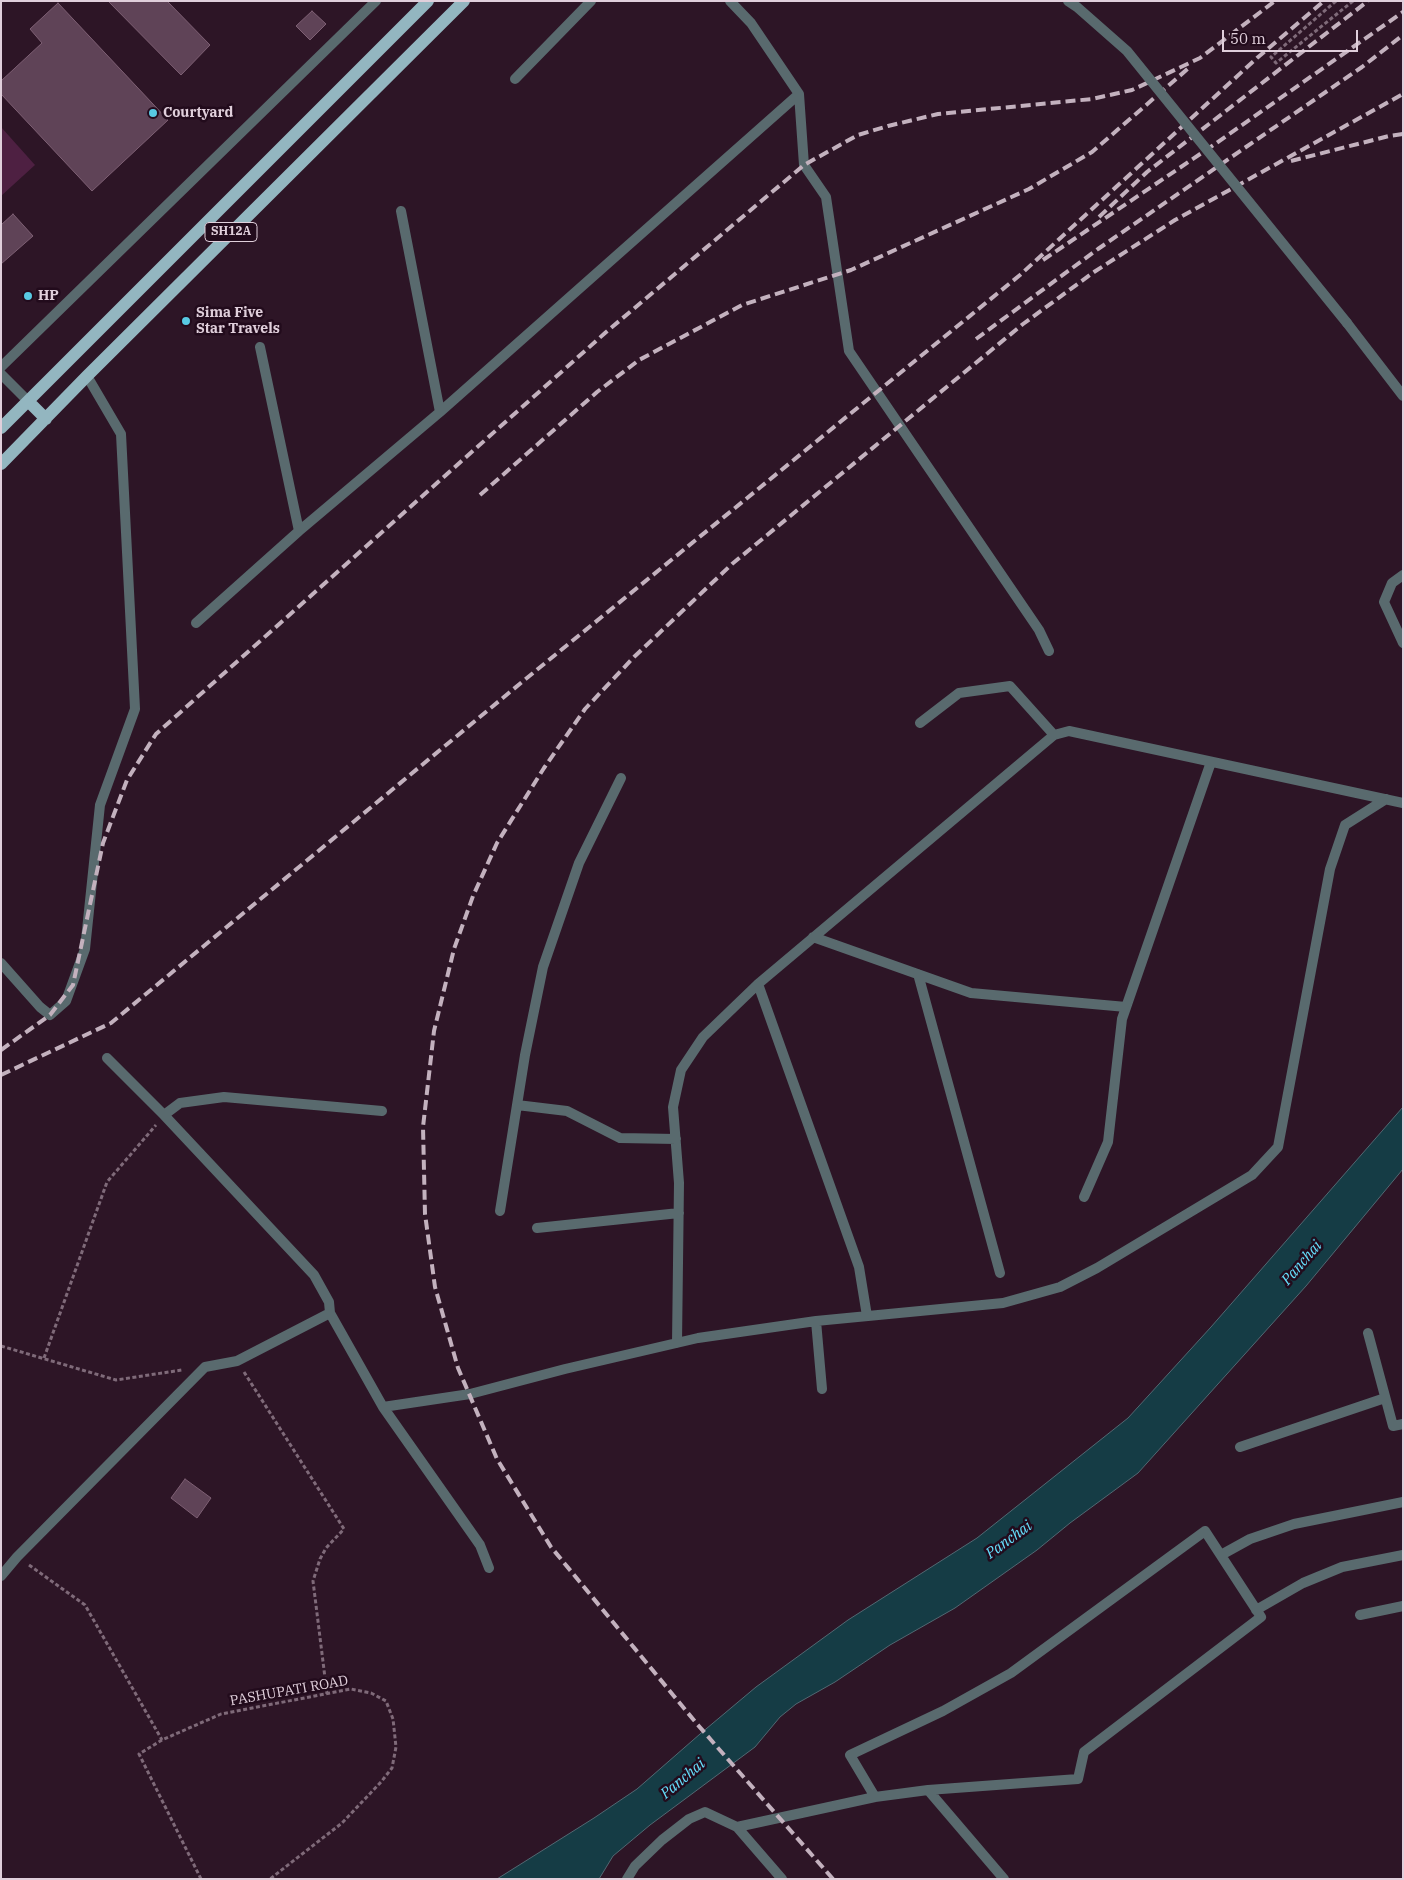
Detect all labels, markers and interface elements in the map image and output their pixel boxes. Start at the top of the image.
scale bar [1224,20,1360,52]
text: 50 m [1230,29,1266,48]
place label: Courtyard [163,105,233,121]
marker: Courtyard [147,107,159,119]
road number: SH12A [205,222,257,242]
place label: HP [38,288,59,304]
marker: HP [22,290,34,302]
place label: Sima Five Star Travels [196,305,280,338]
marker: Sima Five Star Travels [180,315,192,327]
water label: Panchai [1278,1237,1326,1289]
water label: Panchai [982,1517,1036,1563]
street label: PASHUPATI ROAD [229,1672,349,1710]
water label: Panchai [657,1755,709,1803]

